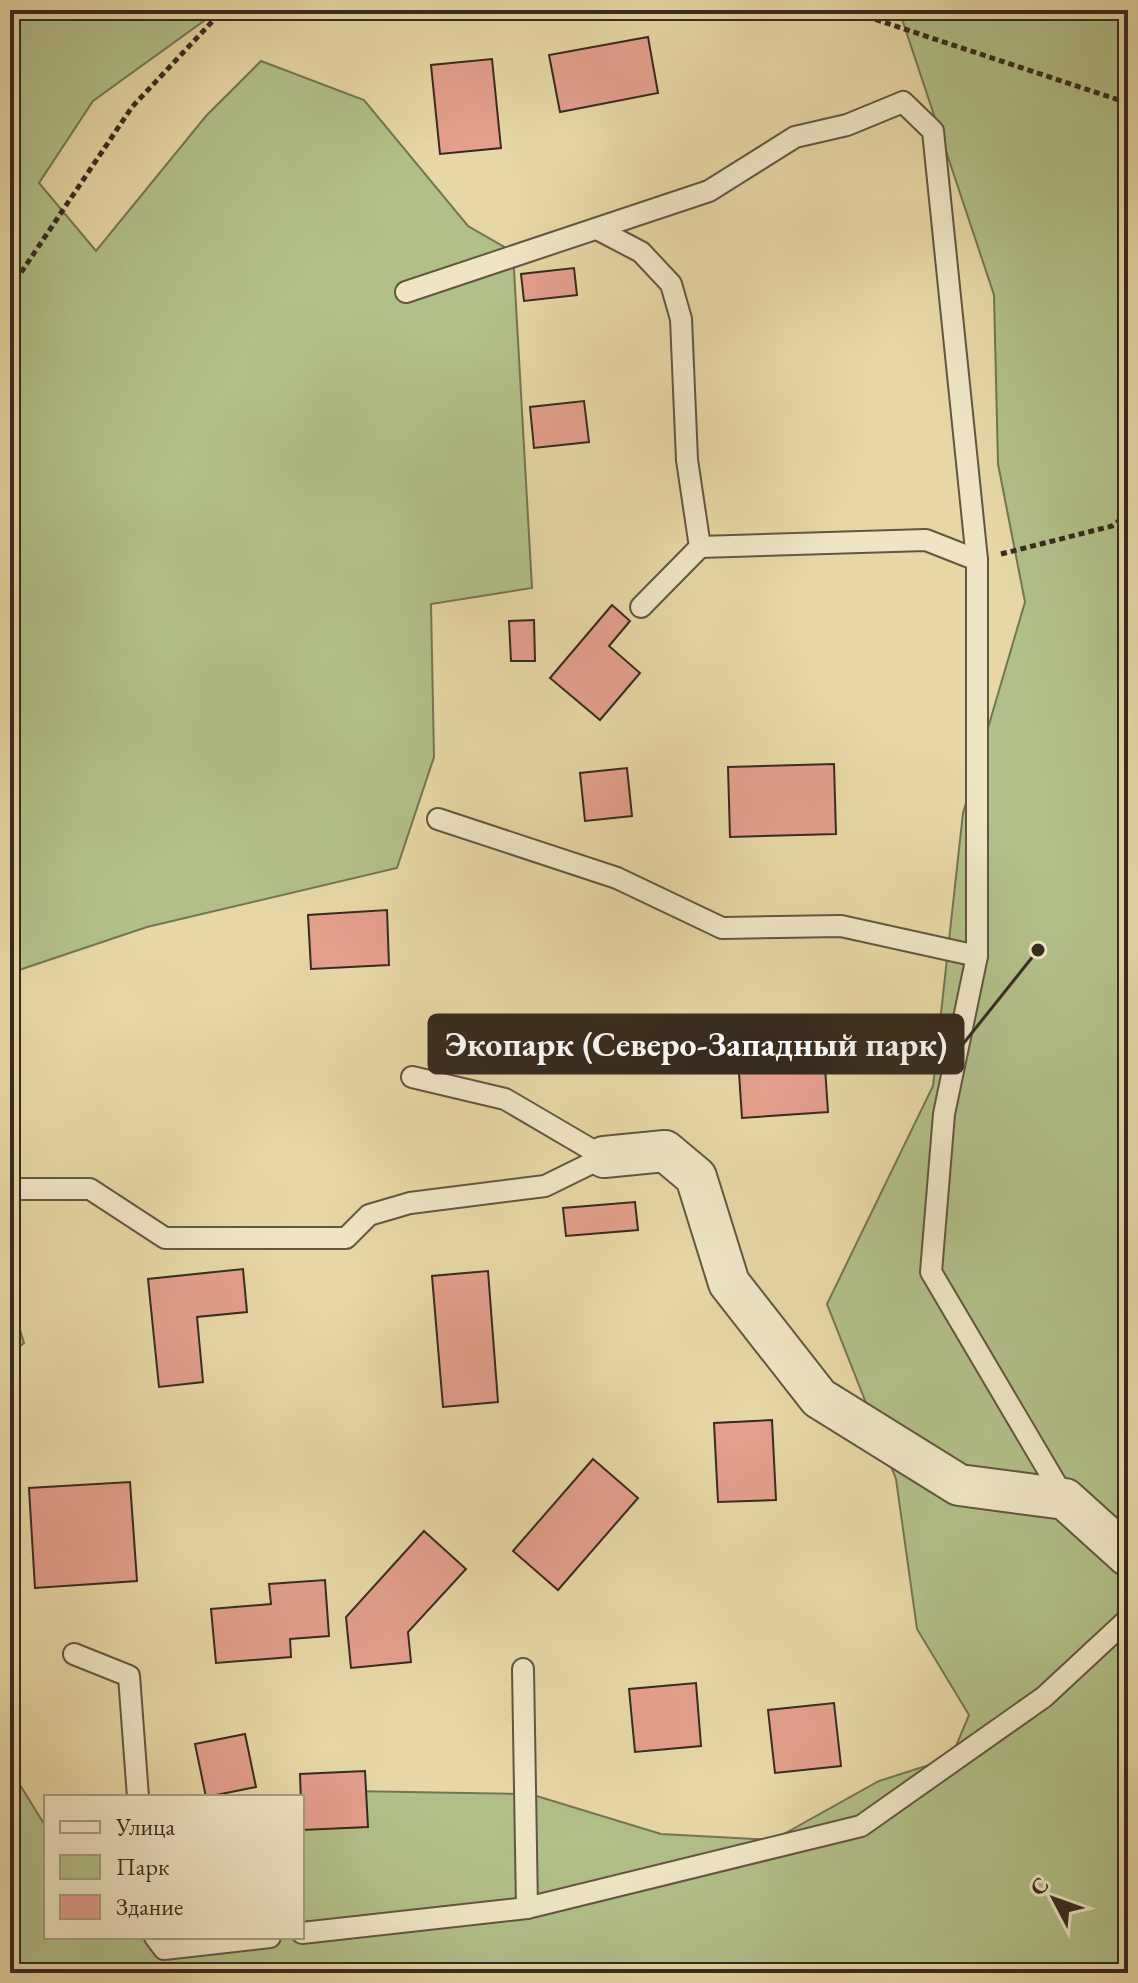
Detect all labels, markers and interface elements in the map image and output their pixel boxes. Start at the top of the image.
callout: Экопарк (Северо-Западный парк) [429,1015,963,1073]
text: Экопарк (Северо-Западный парк) [445,1022,947,1066]
legend [44,1795,304,1939]
text: Улица [115,1811,175,1842]
text: Парк [116,1851,170,1882]
north arrow [1014,1859,1094,1939]
text: С [1023,1871,1055,1902]
text: Здание [116,1891,183,1922]

